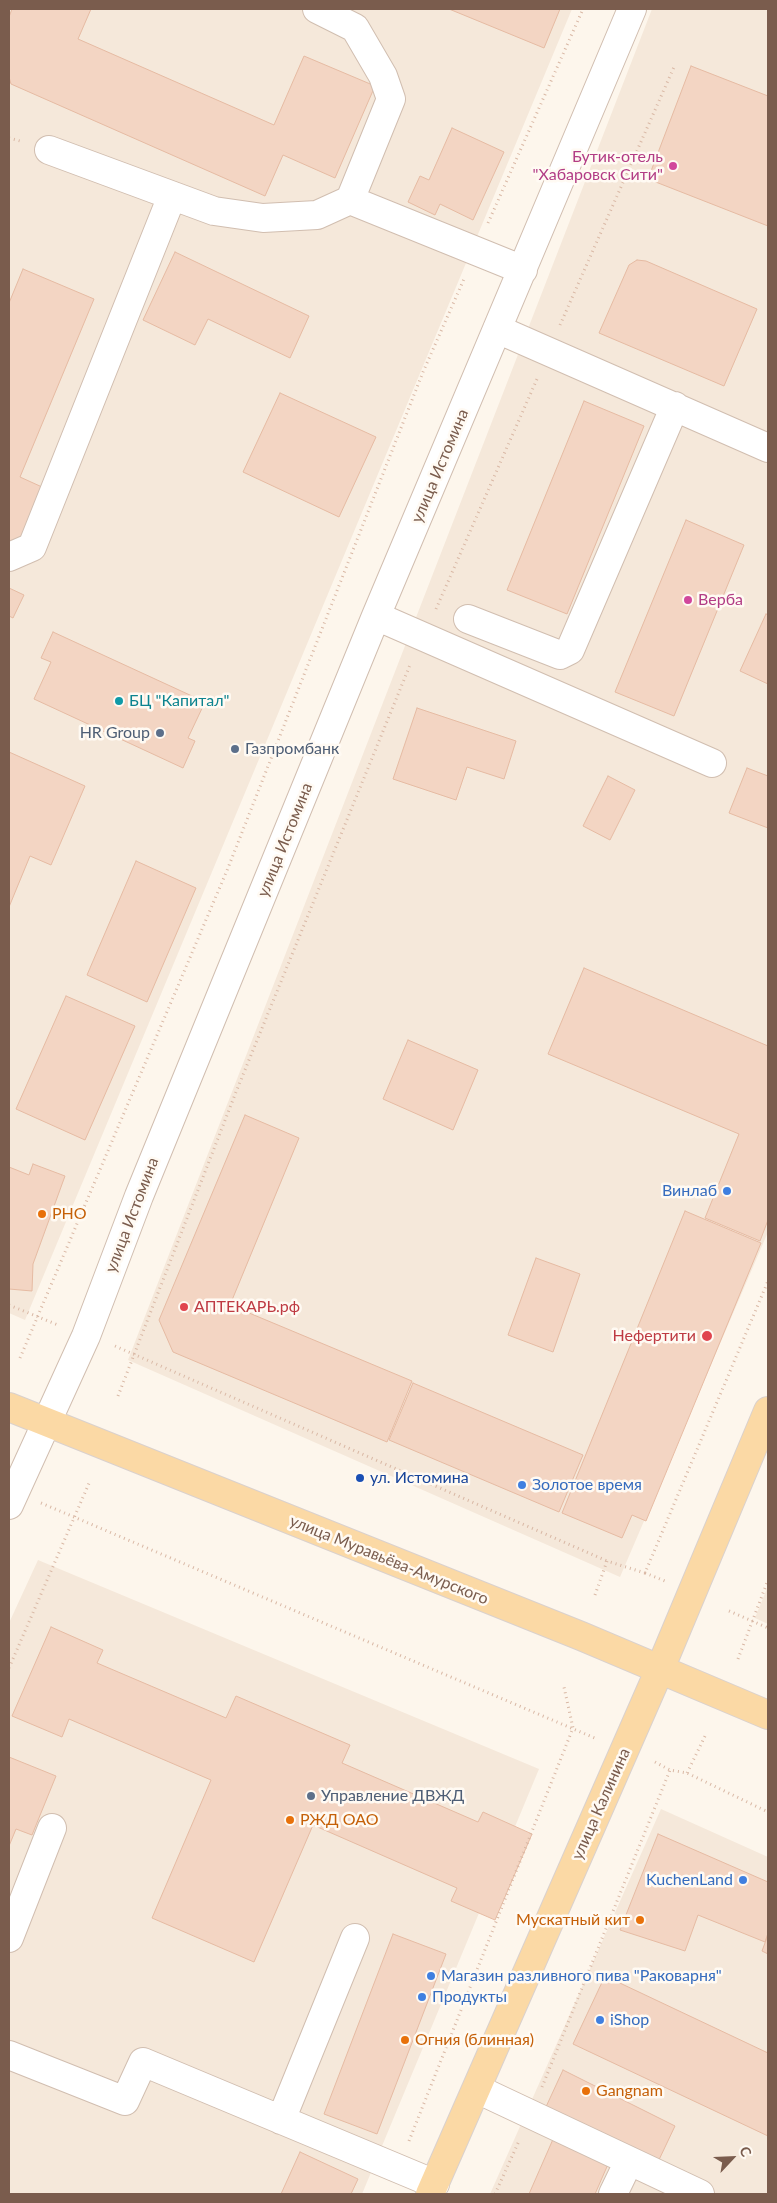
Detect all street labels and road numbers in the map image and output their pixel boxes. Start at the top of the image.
street label: улица Истомина [407,406,473,526]
street label: улица Истомина [253,780,317,900]
street label: улица Истомина [101,1155,163,1275]
street label: улица Муравьёва-Амурского [287,1511,491,1609]
street label: улица Калинина [568,1745,634,1863]

